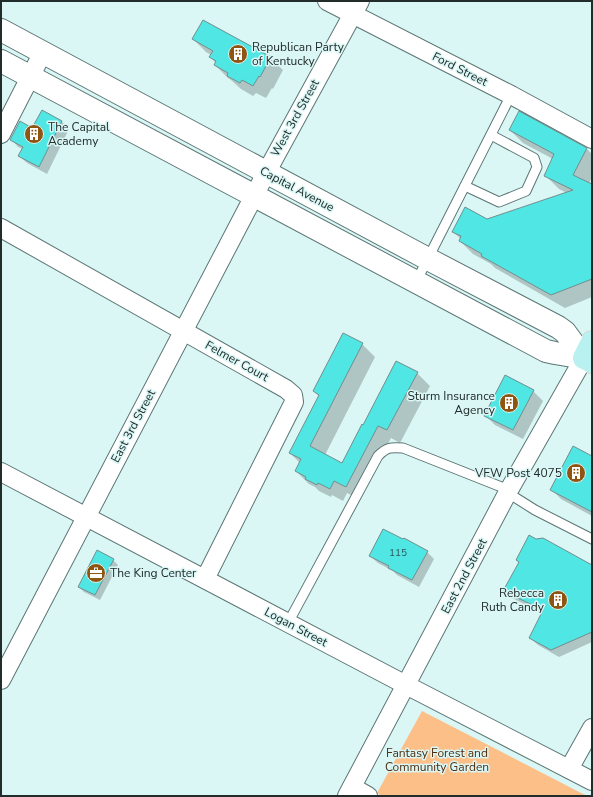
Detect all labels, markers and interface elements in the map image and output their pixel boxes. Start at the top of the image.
place label: Republican Party of Kentucky [252,39,345,69]
building icon: Republican Party of Kentucky [227,43,249,65]
street label: Ford Street [430,48,491,90]
street label: West 3rd Street [267,76,323,160]
place label: The Capital Academy [48,119,110,149]
building icon: The Capital Academy [23,123,45,145]
street label: Capital Avenue [257,163,337,215]
street label: Felmer Court [202,337,272,385]
street label: East 3rd Street [107,386,159,465]
place label: Sturm Insurance Agency [407,388,496,418]
building icon: Sturm Insurance Agency [498,392,520,414]
building icon: VFW Post 4075 [565,462,587,484]
place label: VFW Post 4075 [474,465,562,481]
street label: East 2nd Street [437,535,491,616]
house number: 115 [389,546,407,560]
office icon: The King Center [85,562,107,584]
place label: The King Center [110,565,197,581]
place label: Rebecca Ruth Candy [481,585,545,615]
building icon: Rebecca Ruth Candy [547,589,569,611]
street label: Logan Street [262,604,331,651]
park label: Fantasy Forest and Community Garden [385,745,489,775]

